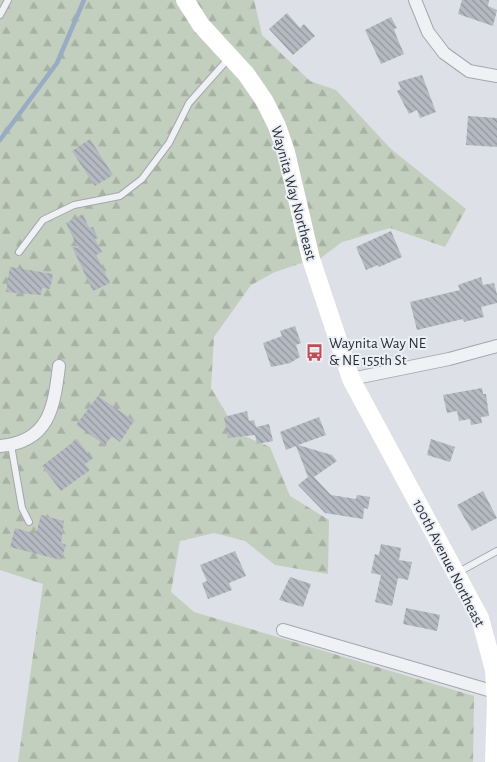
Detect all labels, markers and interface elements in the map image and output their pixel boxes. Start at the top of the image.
street label: Waynita Way Northeast [268,124,319,262]
place label: Waynita Way NE & NE 155th St [329,336,426,368]
bus stop icon: Waynita Way NE & NE 155th St [305,342,325,362]
street label: 100th Avenue Northeast [410,497,487,630]

